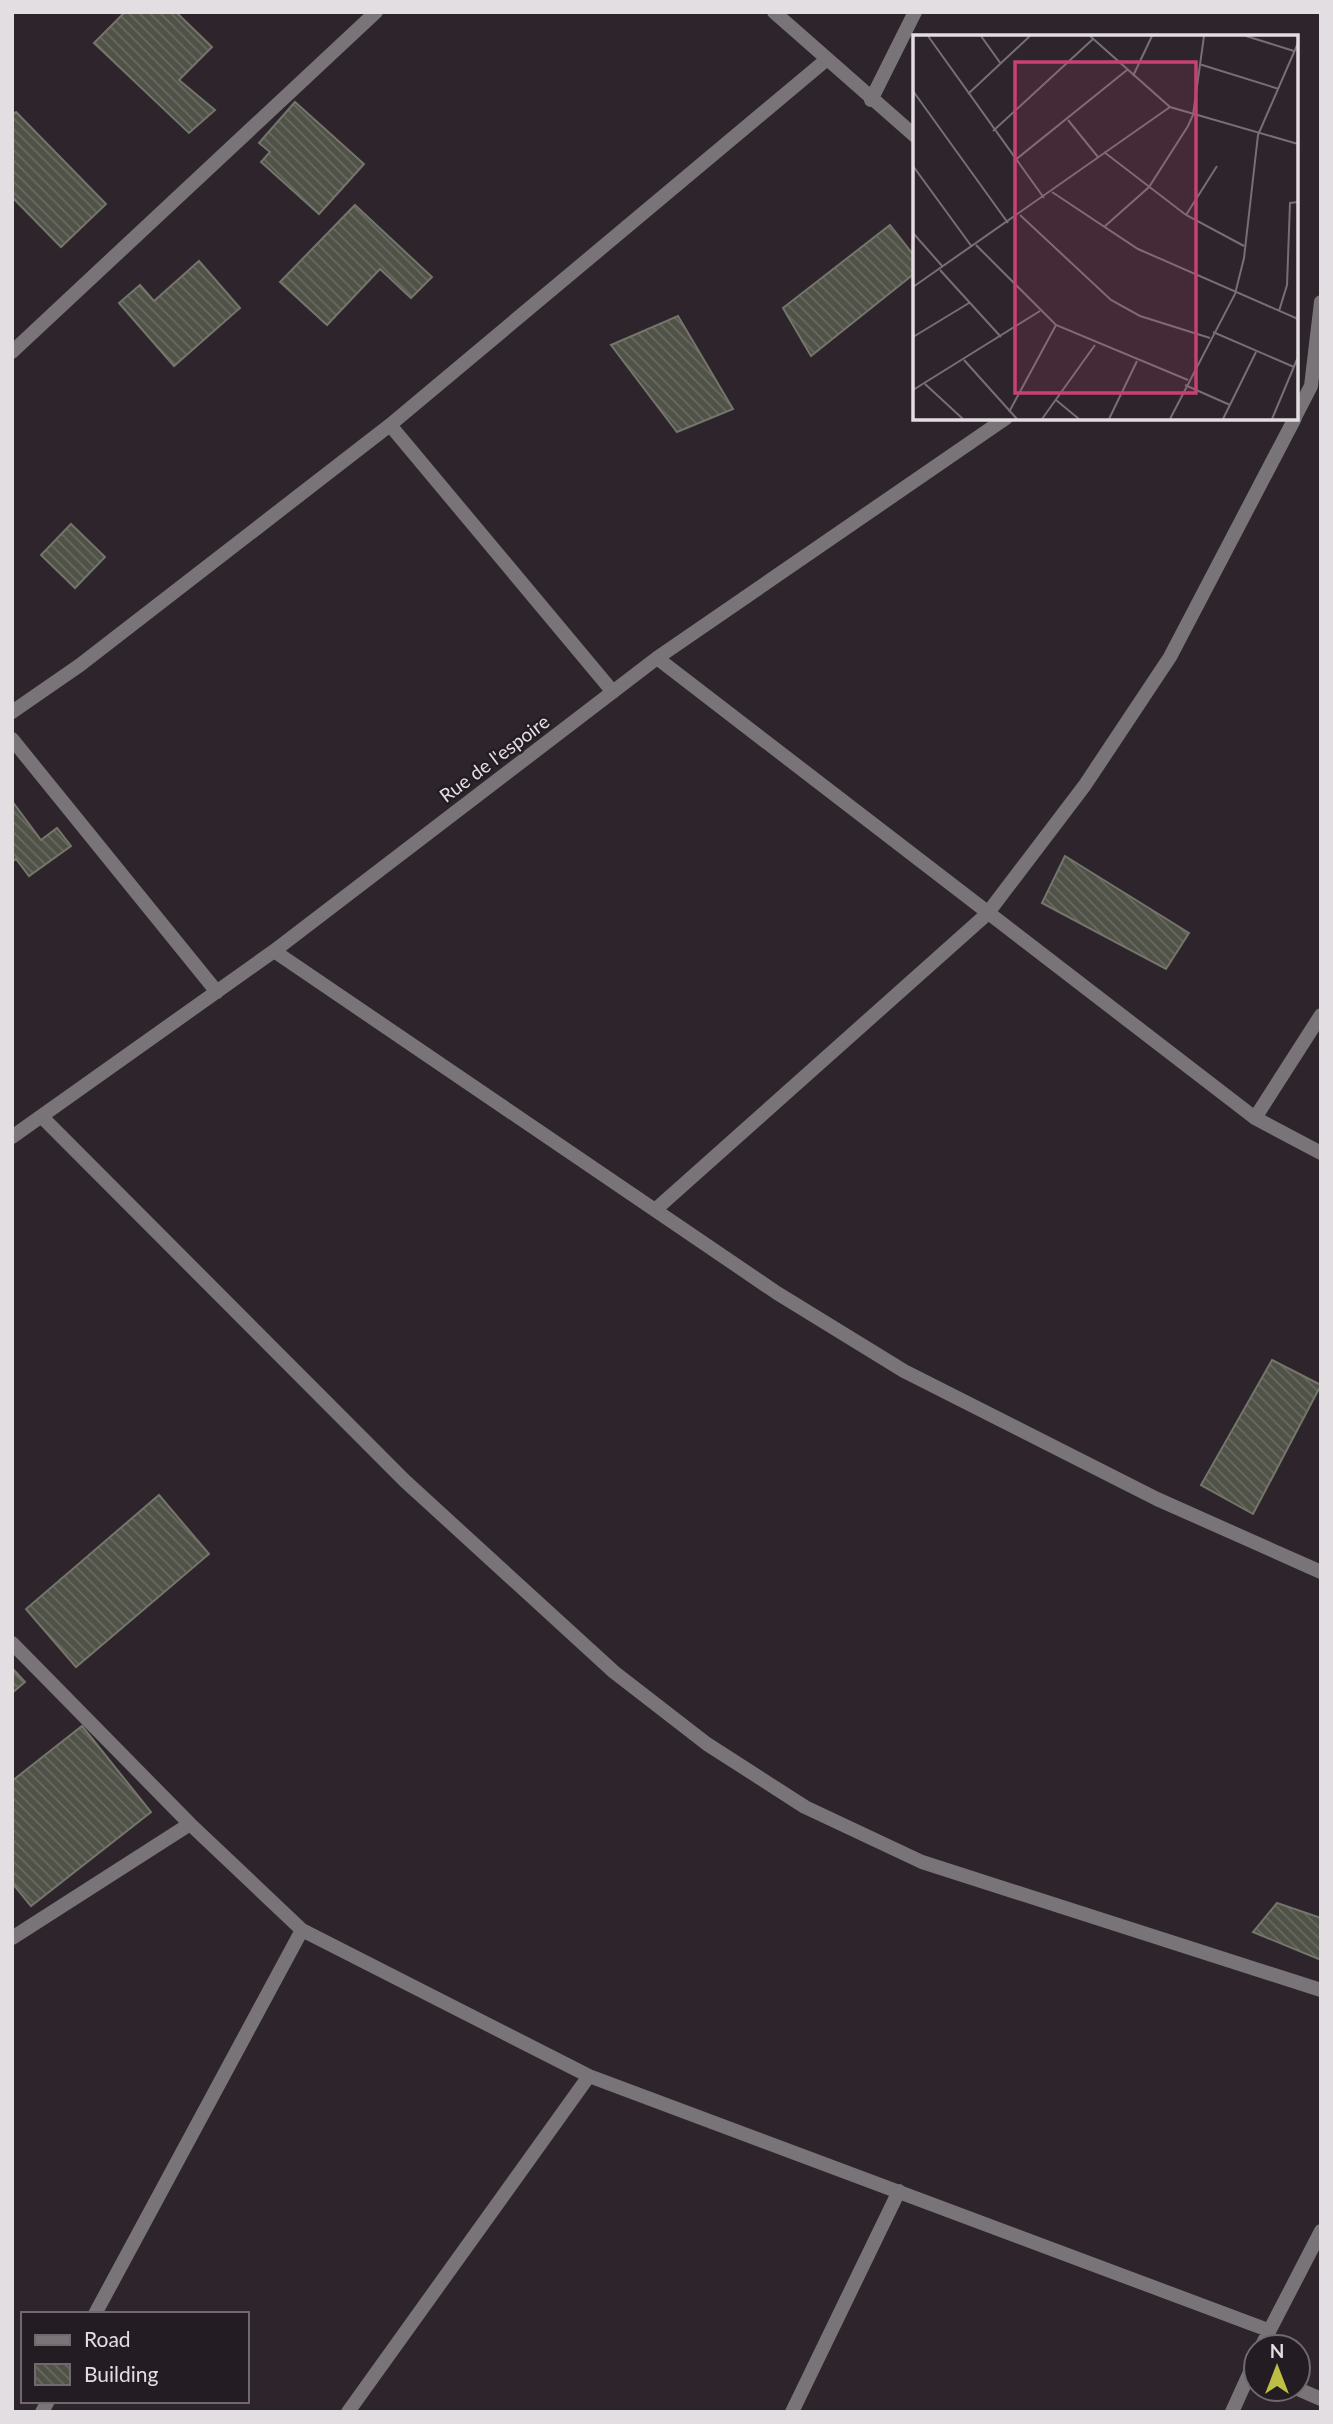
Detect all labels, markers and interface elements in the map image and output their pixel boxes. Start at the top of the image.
inset map [913,35,1298,420]
street label: Rue de l'espoire [435,709,553,807]
legend [21,2312,248,2403]
text: Road [84,2326,131,2351]
north arrow [1242,2333,1312,2403]
text: N [1270,2339,1284,2362]
text: Building [84,2361,159,2386]

